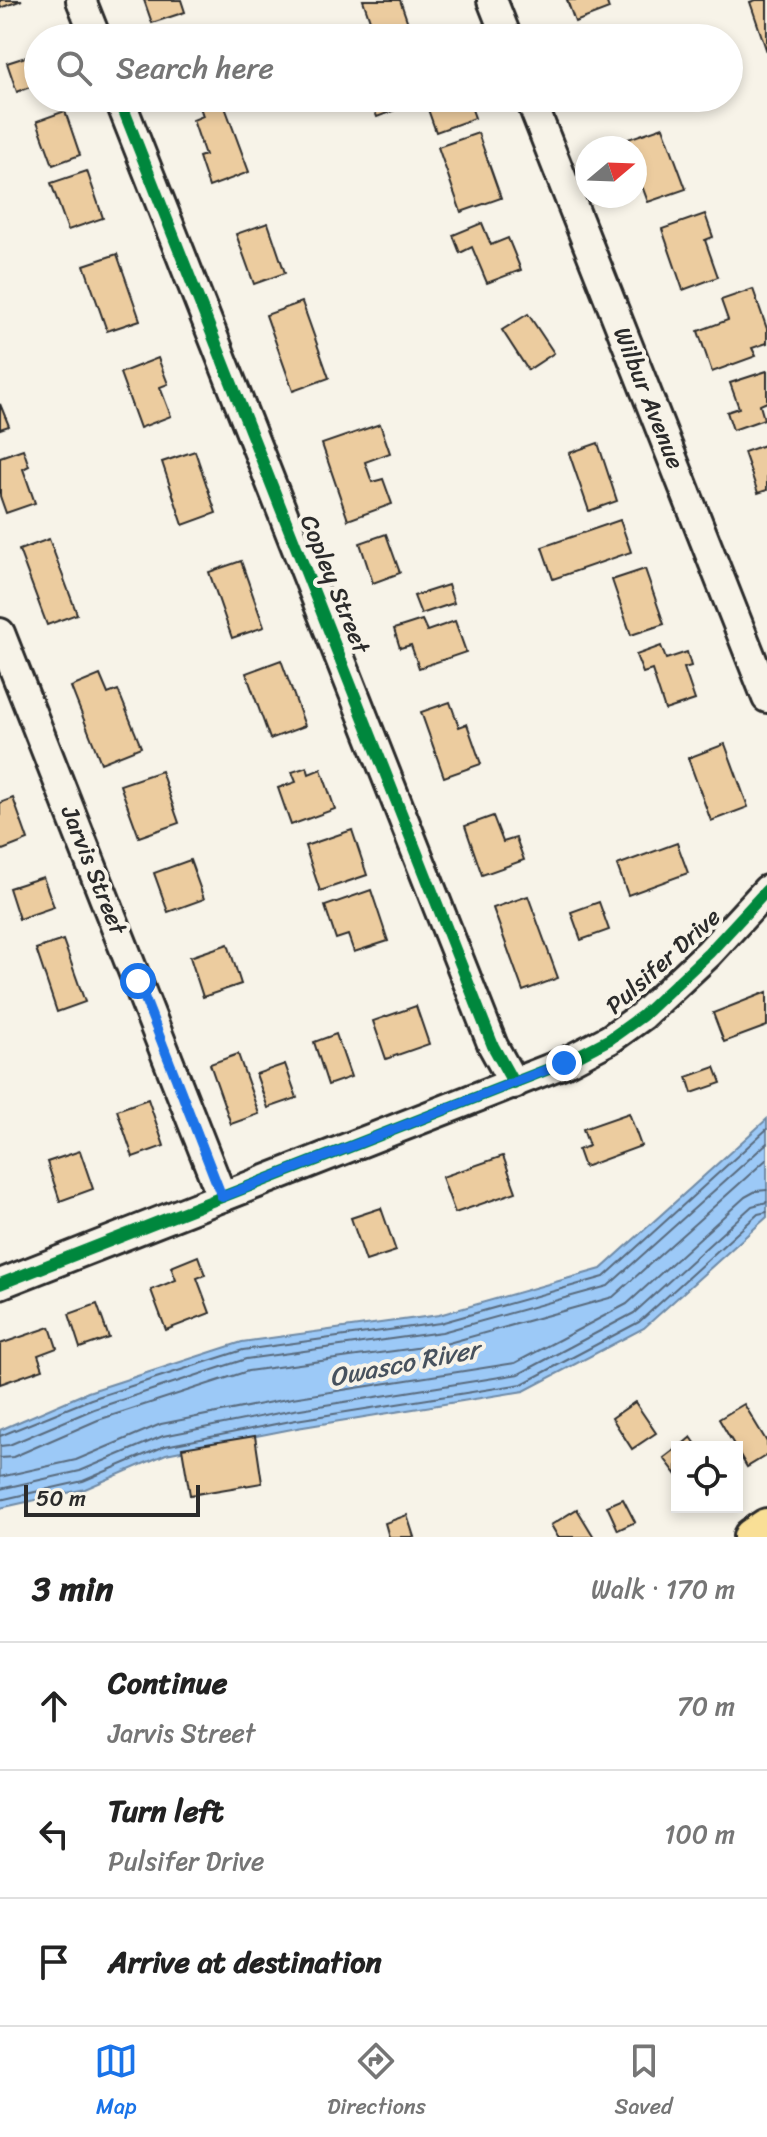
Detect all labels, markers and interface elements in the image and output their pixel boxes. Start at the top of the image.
search box [24,24,743,112]
text: Search here [116,41,274,95]
icon: search [52,46,96,90]
north arrow [575,136,647,208]
street label: Wilbur Avenue [601,320,697,476]
street label: Copley Street [288,508,382,661]
street label: Jarvis Street [49,798,139,942]
street label: Pulsifer Drive [595,897,731,1025]
route start [120,963,156,999]
route end [546,1045,582,1081]
water label: Owasco River [325,1325,487,1400]
map controls [671,1441,743,1513]
button: locate [671,1441,743,1513]
text: 50 m [36,1479,86,1518]
scale bar [24,1481,200,1517]
text: 3 min [32,1559,113,1619]
text: Walk · 170 m [591,1566,735,1612]
text: Continue [108,1656,227,1710]
text: 70 m [677,1683,735,1729]
icon: ahead [32,1684,76,1728]
text: Jarvis Street [108,1710,255,1756]
text: Turn left [108,1784,224,1838]
text: 100 m [664,1811,735,1857]
icon: left [32,1812,76,1856]
text: Pulsifer Drive [108,1838,264,1884]
text: Arrive at destination [108,1935,382,1989]
icon: arrive [32,1940,76,1984]
tab: Map [94,2039,138,2126]
tab: Directions [327,2039,426,2126]
tab: Saved [615,2039,673,2126]

